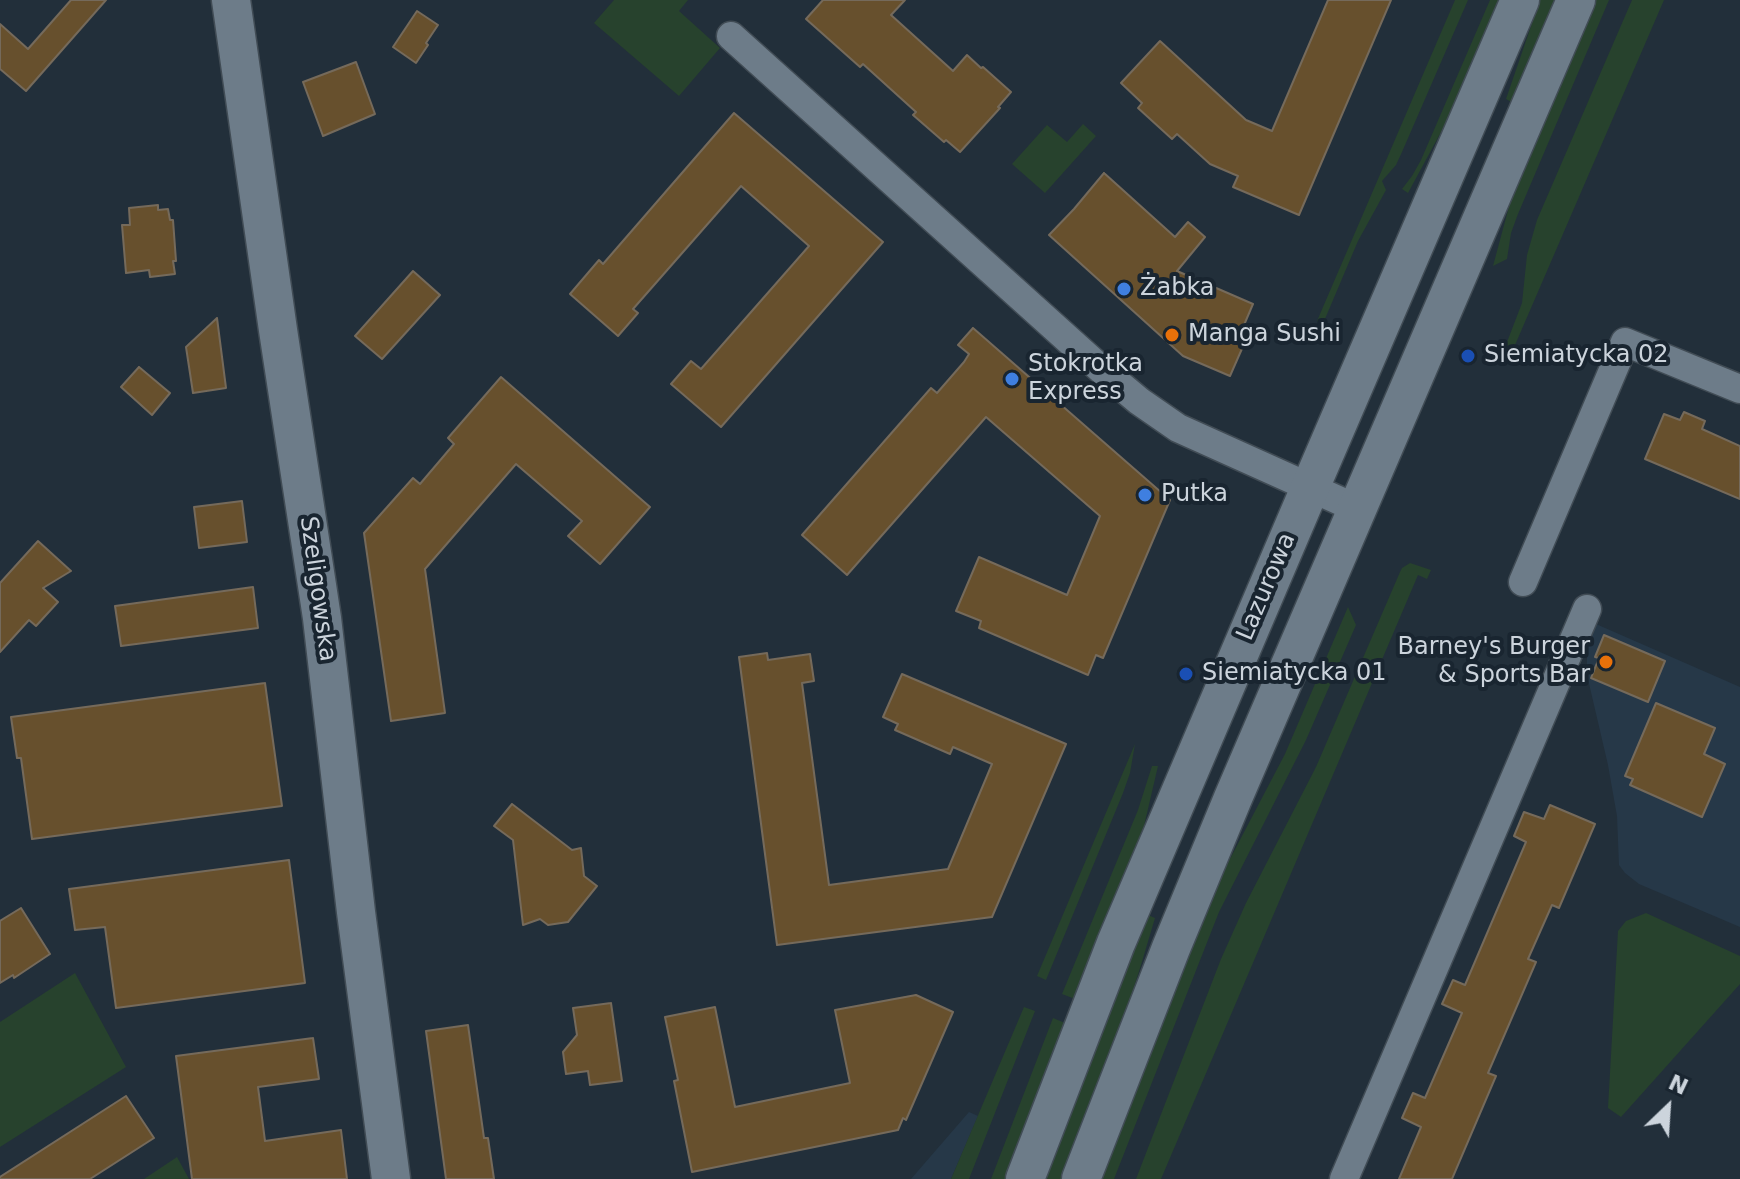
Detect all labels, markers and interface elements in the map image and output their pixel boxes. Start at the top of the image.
place label: Żabka [1140,275,1215,303]
marker: Żabka [1115,280,1133,298]
place label: Manga Sushi [1188,321,1341,349]
marker: Manga Sushi [1163,326,1181,344]
place label: Siemiatycka 02 [1484,342,1669,370]
marker: Siemiatycka 02 [1459,347,1477,365]
place label: Stokrotka Express [1028,351,1143,407]
marker: Stokrotka Express [1003,370,1021,388]
place label: Putka [1161,481,1228,509]
marker: Putka [1136,486,1154,504]
street label: Szeligowska [293,515,341,663]
street label: Lazurowa [1231,529,1303,645]
place label: Barney's Burger & Sports Bar [1397,634,1590,690]
marker: Barney's Burger & Sports Bar [1597,653,1615,671]
place label: Siemiatycka 01 [1202,660,1387,688]
marker: Siemiatycka 01 [1177,665,1195,683]
north arrow [1628,1067,1708,1147]
text: N [1665,1070,1692,1100]

